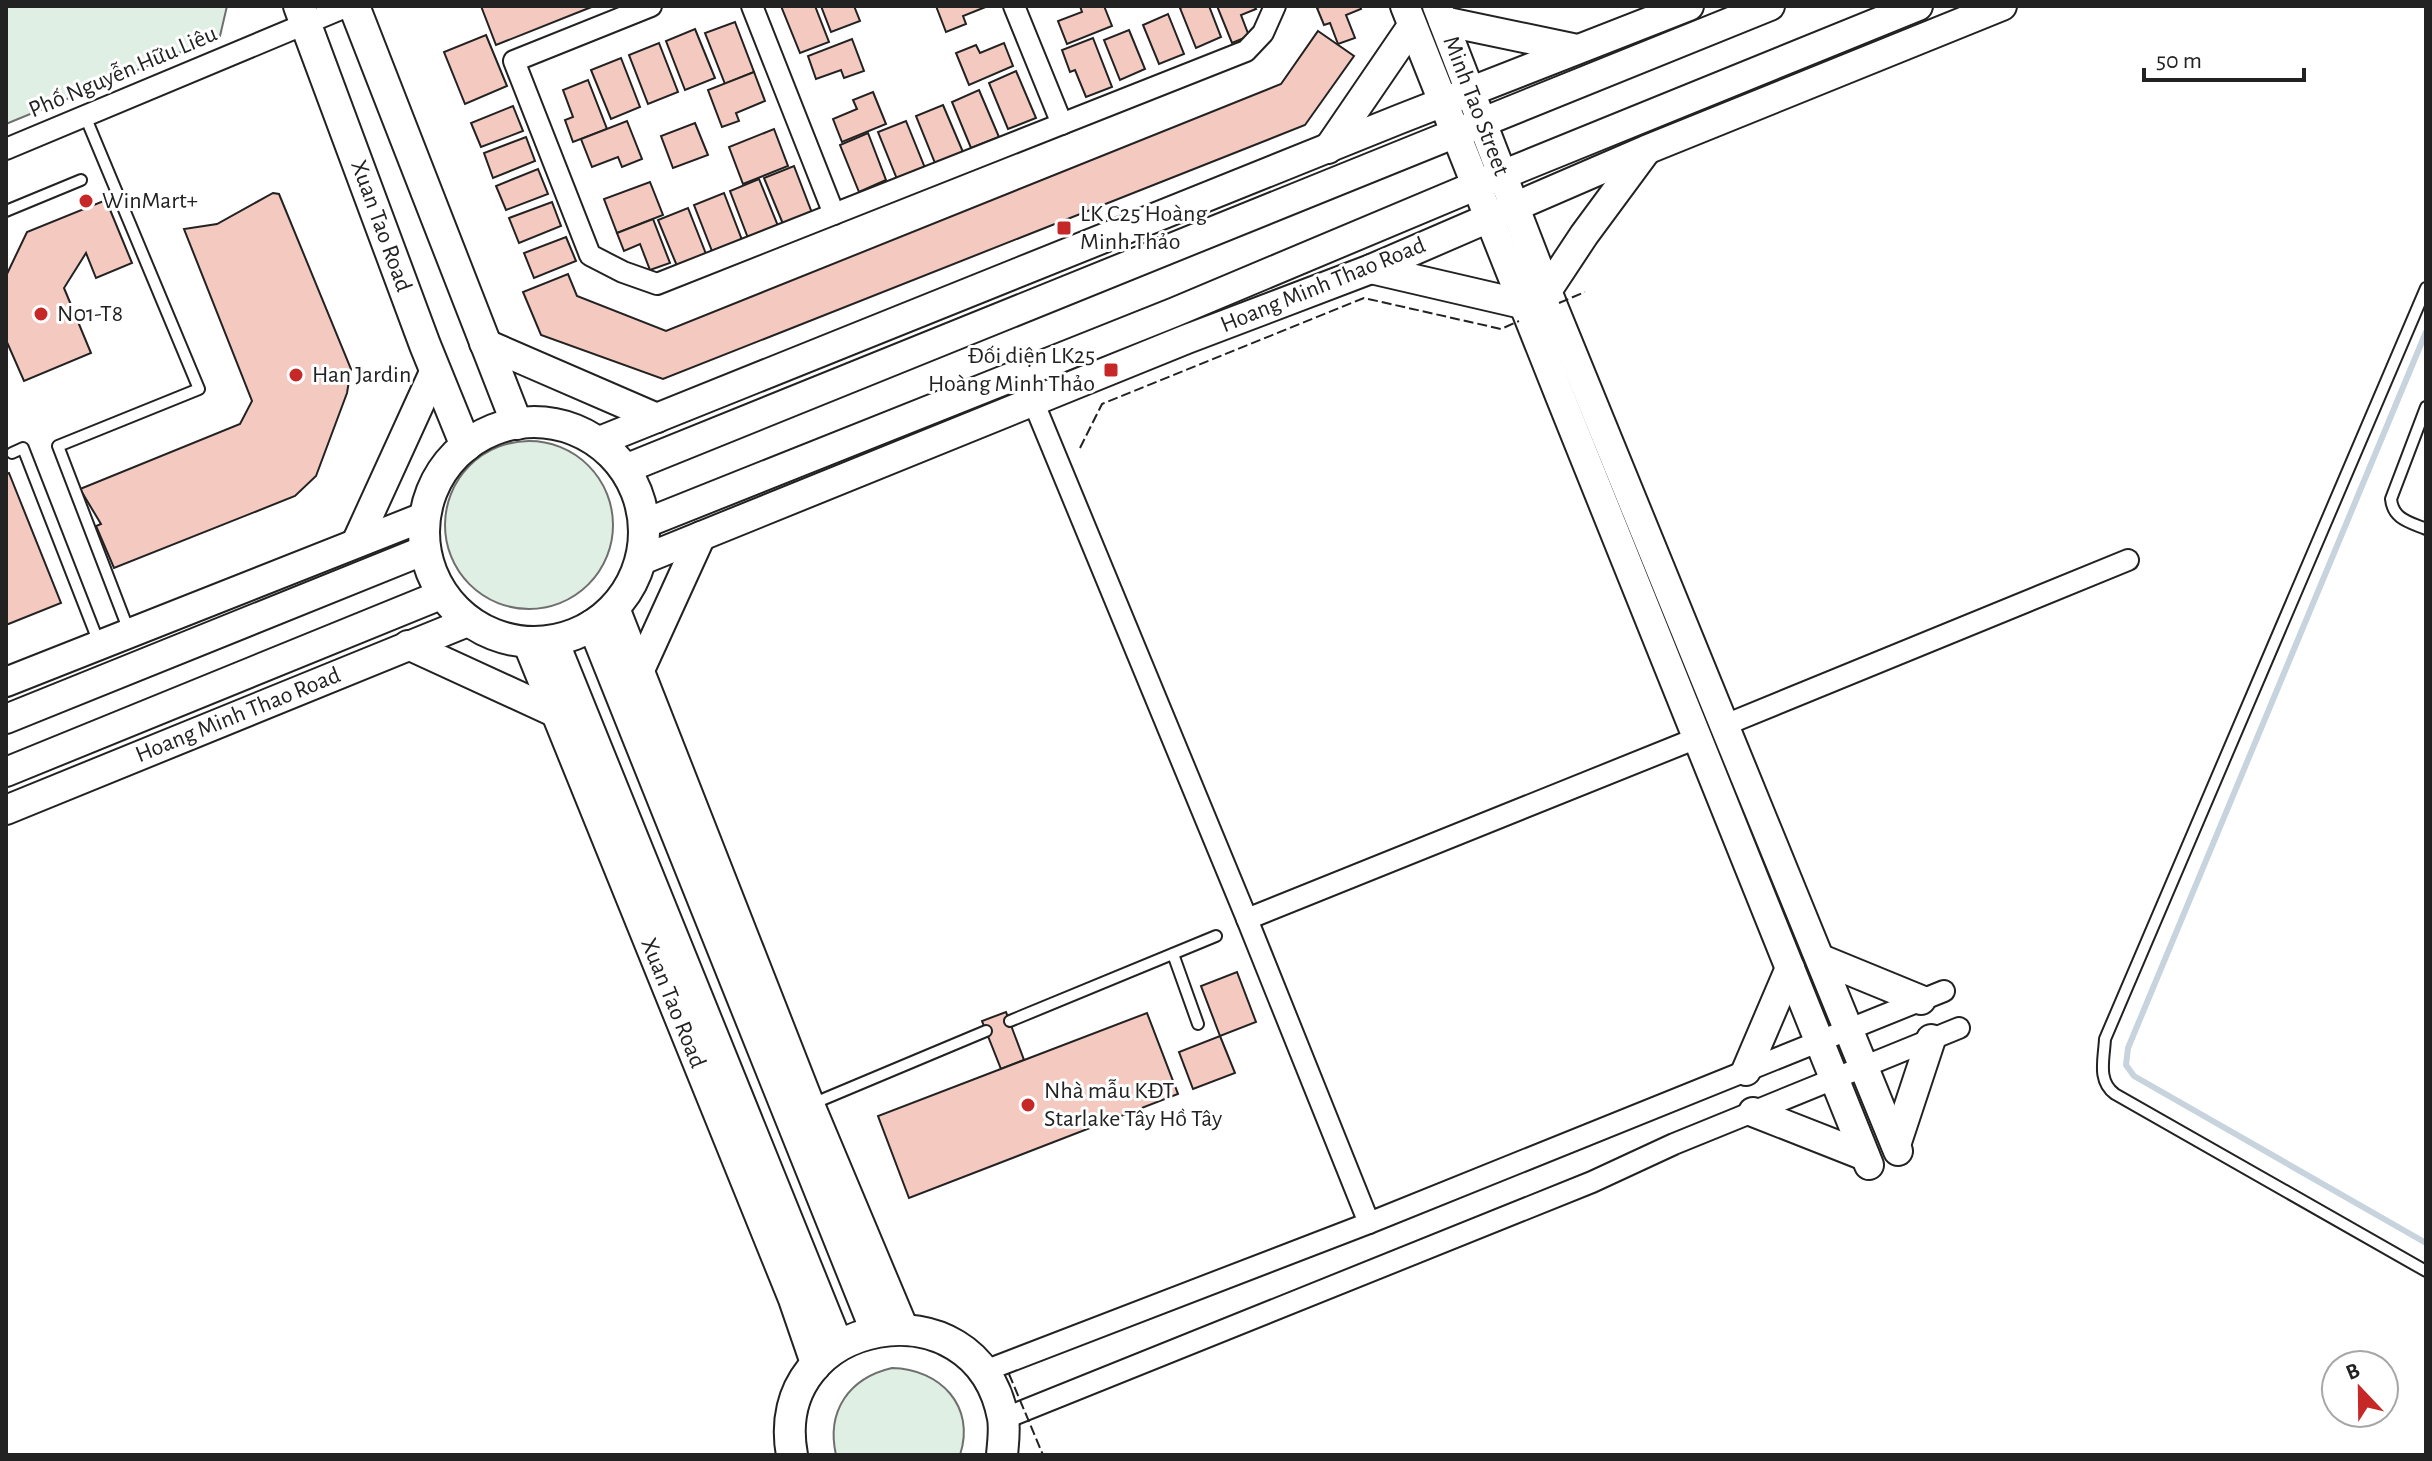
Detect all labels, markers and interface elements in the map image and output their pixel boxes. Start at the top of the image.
street label: Phố Nguyễn Hữu Liêu [25,21,221,122]
scale bar [2144,32,2304,82]
street label: Minh Tao Street [1438,33,1514,179]
text: 50 m [2156,49,2202,73]
street label: Xuan Tao Road [346,157,416,295]
place label: WinMart+ [102,189,198,213]
marker: WinMart+ [77,192,95,210]
place label: LK C25 Hoàng Minh Thảo [1080,202,1207,254]
marker: LK C25 Hoàng Minh Thảo [1055,219,1073,237]
street label: Hoang Minh Thao Road [1217,233,1429,337]
place label: N01-T8 [57,302,123,326]
marker: N01-T8 [32,305,50,323]
place label: Đối diện LK25 Hoàng Minh Thảo [928,344,1095,396]
marker: Đối diện LK25 Hoàng Minh Thảo [1102,361,1120,379]
place label: Han Jardin [312,363,411,387]
marker: Han Jardin [287,366,305,384]
street label: Hoang Minh Thao Road [132,663,344,767]
street label: Xuan Tao Road [636,935,710,1071]
place label: Nhà mẫu KĐT Starlake Tây Hồ Tây [1044,1078,1222,1131]
marker: Nhà mẫu KĐT Starlake Tây Hồ Tây [1019,1096,1037,1114]
north arrow [2320,1349,2400,1429]
text: B [2343,1359,2363,1384]

